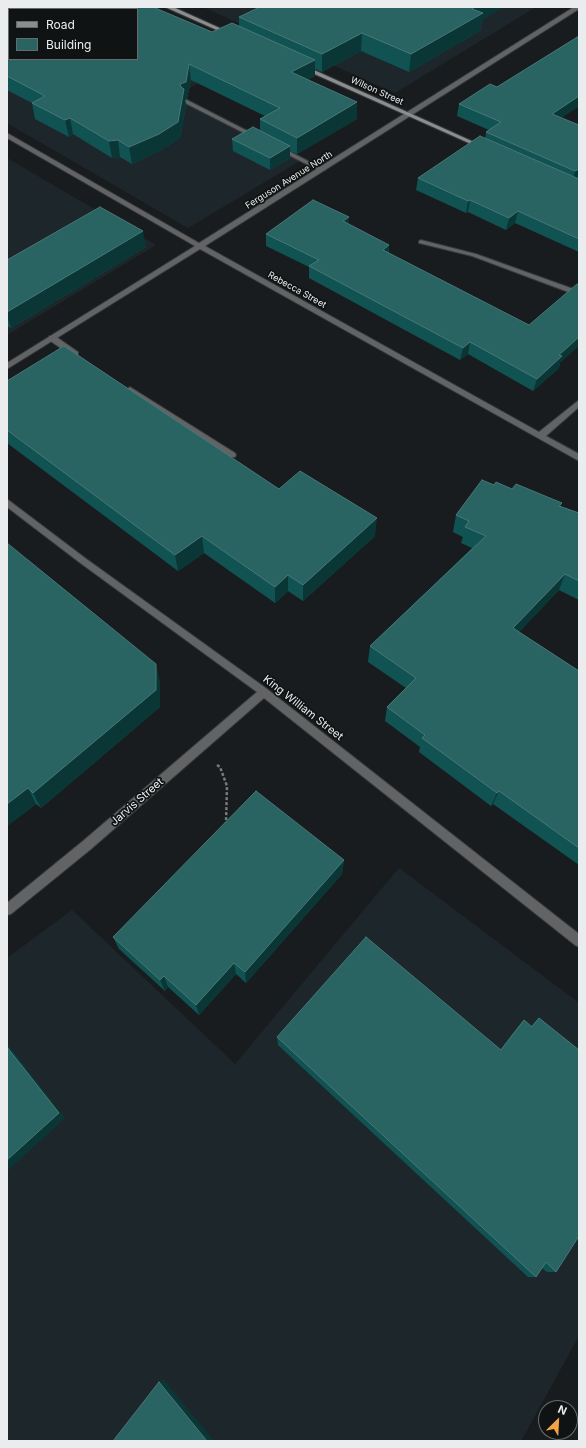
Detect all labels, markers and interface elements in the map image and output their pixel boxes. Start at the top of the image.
legend [8,8,138,60]
text: Road [46,17,75,32]
text: Building [46,37,91,52]
street label: Wilson Street [349,75,405,107]
street label: Ferguson Avenue North [244,149,334,211]
street label: Rebecca Street [266,270,328,310]
street label: King William Street [260,673,346,743]
street label: Jarvis Street [108,776,166,828]
north arrow [538,1400,578,1440]
text: N [556,1402,569,1418]

